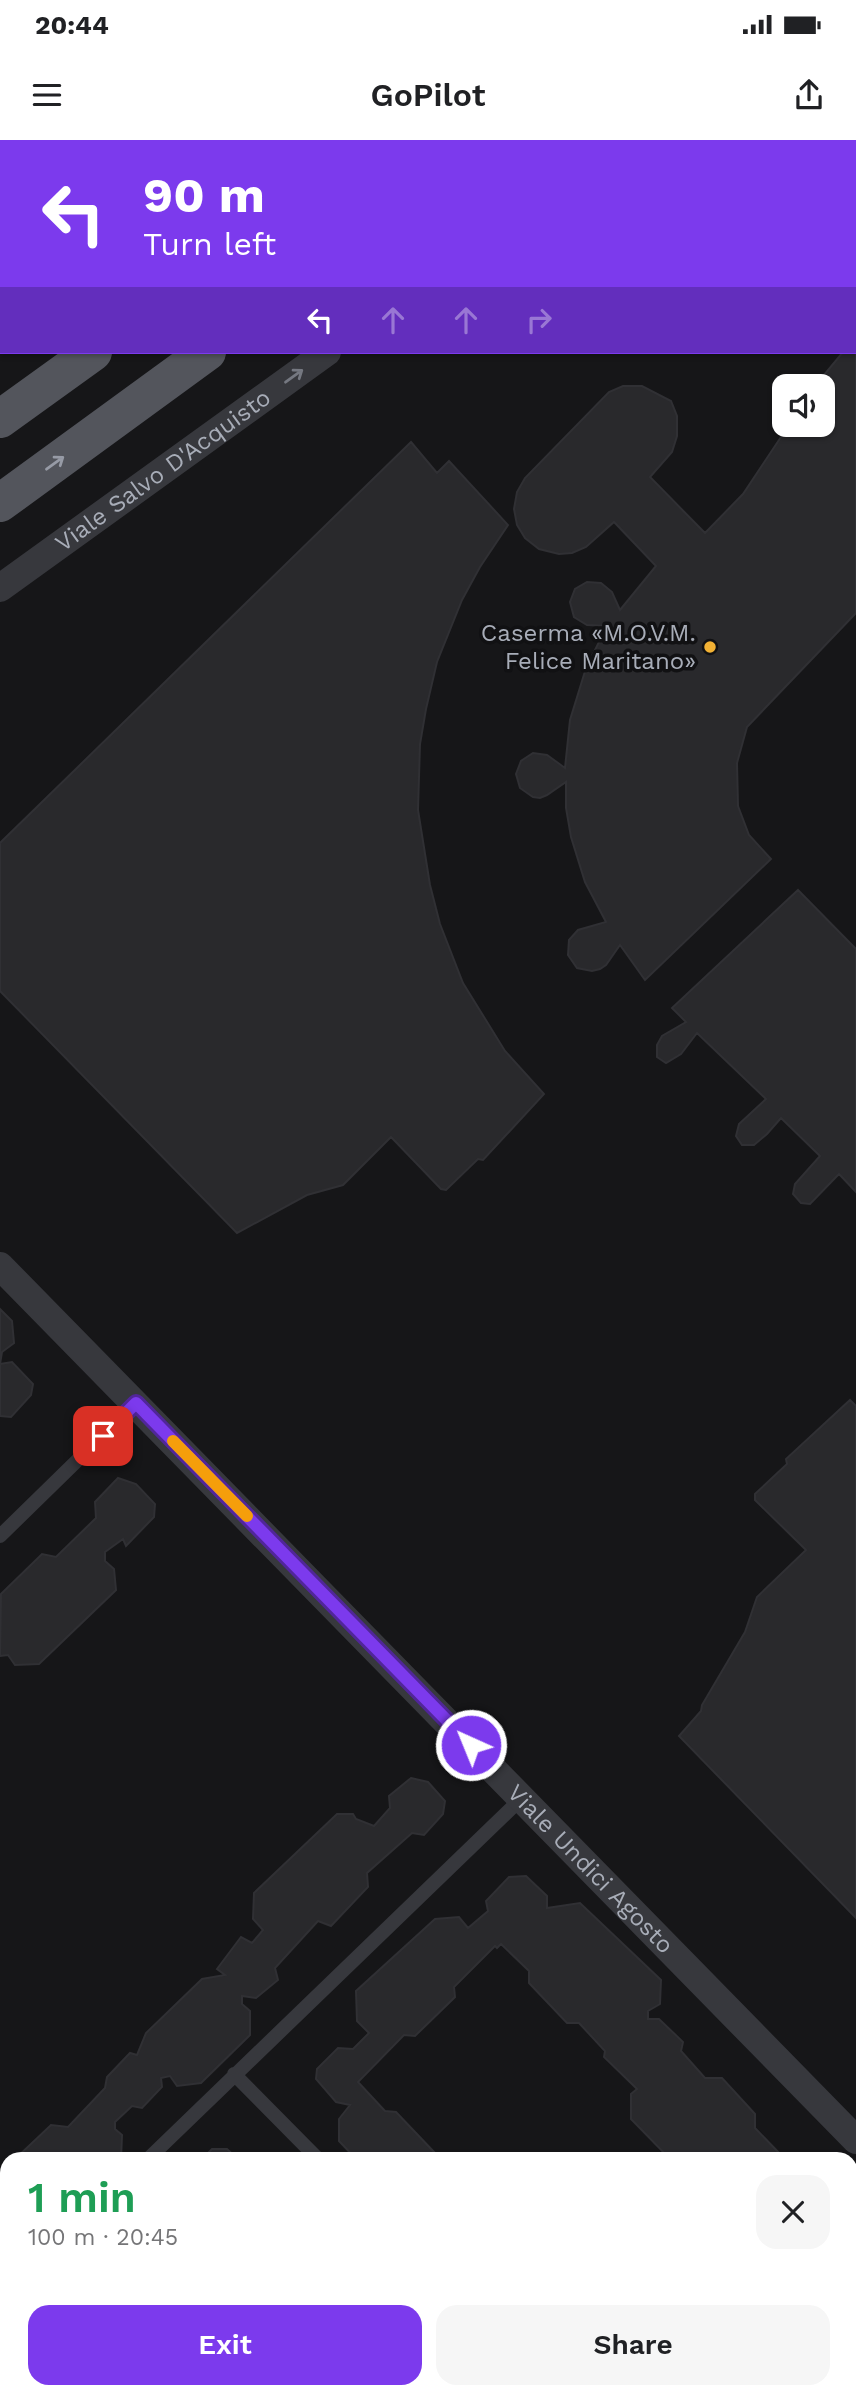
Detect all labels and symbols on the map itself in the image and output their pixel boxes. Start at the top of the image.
one-way arrow [284,369,303,384]
street label: Viale Salvo D'Acquisto [50,383,276,557]
one-way arrow [45,456,64,470]
place label: Caserma «M.O.V.M. Felice Maritano» [481,619,696,675]
marker: Caserma «M.O.V.M. Felice Maritano» [702,639,718,655]
pin [73,1406,133,1466]
position arrow [434,1708,508,1782]
street label: Viale Undici Agosto [502,1779,679,1959]

